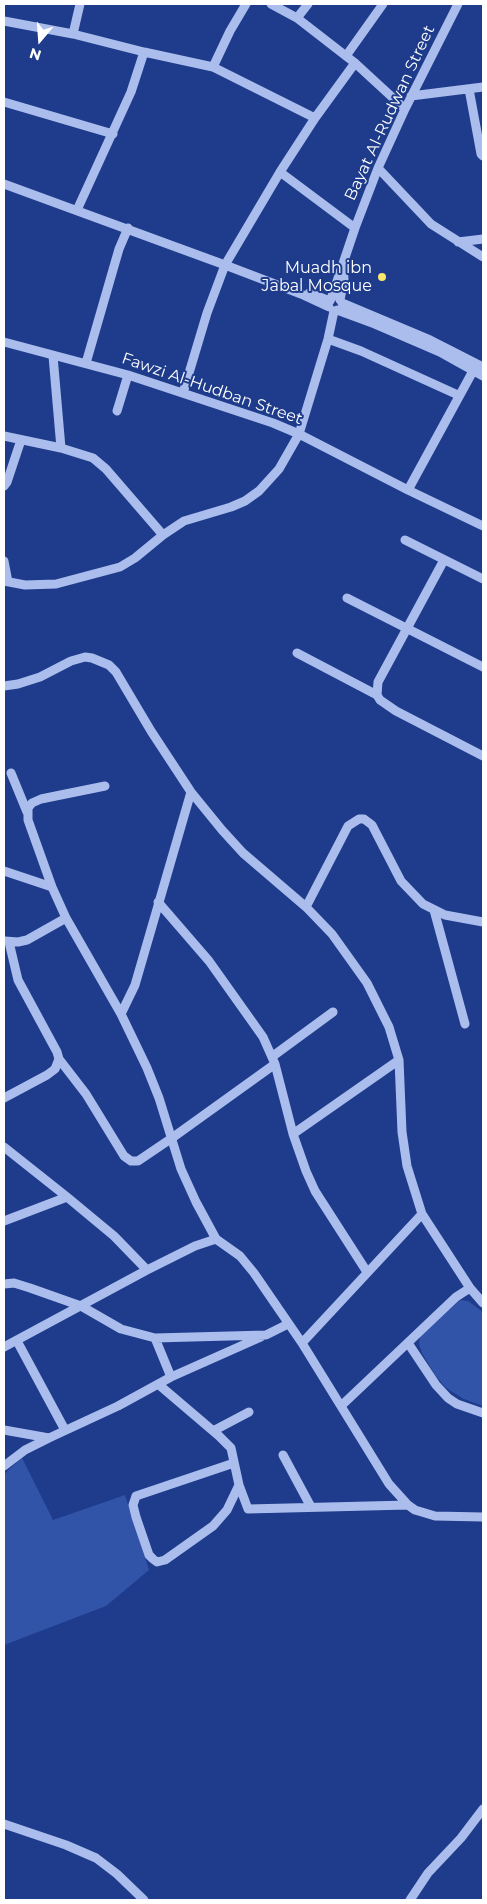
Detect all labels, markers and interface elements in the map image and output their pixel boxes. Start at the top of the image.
north arrow [15,15,65,65]
street label: Bayat Al-Rudwan Street [341,22,439,204]
text: N [27,44,44,65]
place label: Muadh ibn Jabal Mosque [261,258,372,296]
marker: Muadh ibn Jabal Mosque [376,271,388,283]
street label: Fawzi Al-Hudban Street [119,349,305,429]

